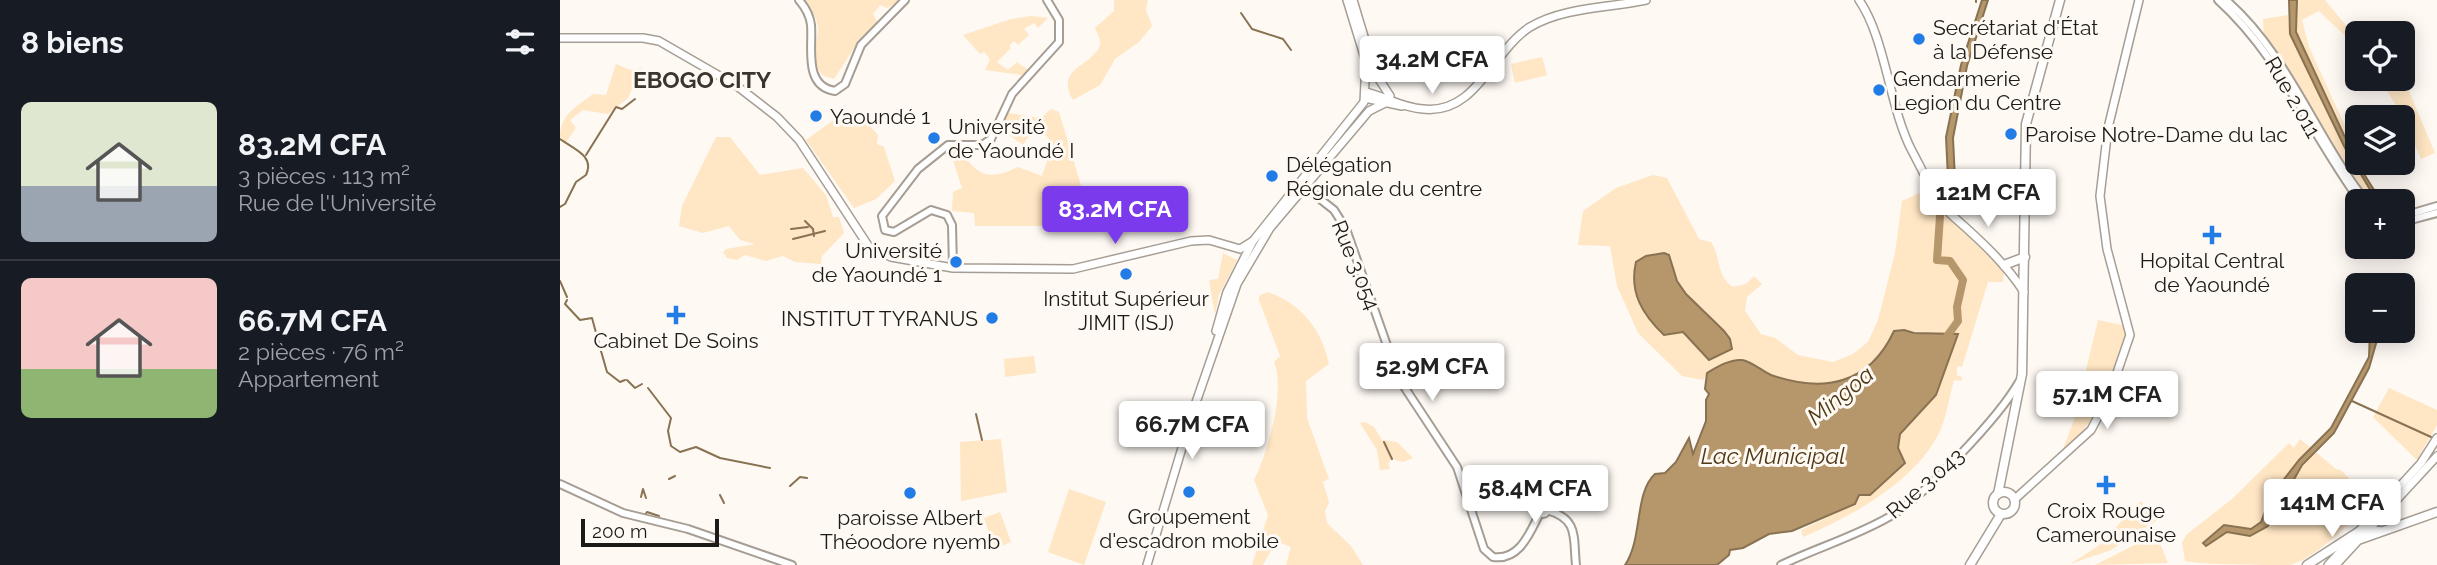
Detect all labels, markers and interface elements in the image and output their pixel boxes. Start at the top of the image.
place label: Secrétariat d'État à la Défense [1933,15,2098,64]
map controls [2345,21,2415,343]
button: locate [2345,21,2415,91]
icon: filters [501,23,539,61]
text: 8 biens [21,25,124,60]
marker: Secrétariat d'État à la Défense [1911,31,1927,47]
pin: 34.2M CFA [1352,36,1512,96]
text: 34.2M CFA [1376,45,1488,72]
street label: Rue 2.011 [2260,52,2326,142]
district label: EBOGO CITY [633,66,772,93]
place label: Gendarmerie Legion du Centre [1893,66,2061,115]
marker: Gendarmerie Legion du Centre [1871,82,1887,98]
place label: Yaoundé 1 [830,104,930,129]
button: layers [2345,105,2415,175]
marker: Yaoundé 1 [808,108,824,124]
place label: Université de Yaoundé I [948,114,1074,163]
place label: Paroise Notre-Dame du lac [2025,122,2288,147]
marker: Paroise Notre-Dame du lac [2003,126,2019,142]
text: 83.2M CFA [238,127,386,162]
icon: home [77,130,161,214]
marker: Université de Yaoundé I [926,130,942,146]
place label: Délégation Régionale du centre [1286,152,1482,201]
text: 3 pièces · 113 m² [238,162,410,189]
marker: Délégation Régionale du centre [1264,168,1280,184]
pin: 121M CFA [1916,170,2060,229]
text: 121M CFA [1936,178,2040,205]
pin: 83.2M CFA [1035,187,1195,246]
text: Rue de l'Université [238,189,436,216]
button: + [2345,189,2415,259]
text: 83.2M CFA [1058,195,1172,222]
street label: Rue 3.054 [1327,216,1385,314]
marker: Hopital Central de Yaoundé [2202,225,2222,245]
place label: Université de Yaoundé 1 [812,238,942,287]
place label: Hopital Central de Yaoundé [2140,248,2285,297]
marker: Université de Yaoundé 1 [948,254,964,270]
marker: Institut Supérieur JIMIT (ISJ) [1118,266,1134,282]
button: − [2345,273,2415,343]
place label: Institut Supérieur JIMIT (ISJ) [1043,286,1209,335]
text: 66.7M CFA [238,303,387,338]
marker: Cabinet De Soins [666,305,686,325]
icon: home [77,306,161,390]
place label: INSTITUT TYRANUS [781,306,978,331]
marker: INSTITUT TYRANUS [984,310,1000,326]
place label: Cabinet De Soins [593,328,759,353]
text: 2 pièces · 76 m² [238,338,404,365]
pin: 52.9M CFA [1352,344,1512,403]
text: 52.9M CFA [1375,352,1489,379]
water label: Mingoa [1801,360,1879,430]
text: Appartement [238,365,379,392]
pin: 57.1M CFA [2027,372,2187,431]
text: 57.1M CFA [2052,380,2162,407]
pin: 66.7M CFA [1112,402,1272,461]
text: 66.7M CFA [1135,410,1249,437]
water label: Lac Municipal [1701,442,1845,469]
street label: Rue 3.043 [1881,443,1969,523]
pin: 58.4M CFA [1455,466,1615,525]
text: 58.4M CFA [1478,474,1592,501]
marker: Croix Rouge Camerounaise [2096,475,2116,495]
pin: 141M CFA [2260,480,2404,539]
marker: Groupement d'escadron mobile [1181,484,1197,500]
marker: paroisse Albert Théoodore nyemb [902,485,918,501]
text: 141M CFA [2280,488,2384,515]
place label: Croix Rouge Camerounaise [2036,498,2176,547]
place label: Groupement d'escadron mobile [1099,504,1279,553]
place label: paroisse Albert Théoodore nyemb [820,505,1000,554]
scale bar [581,516,719,548]
text: 200 m [592,520,647,542]

